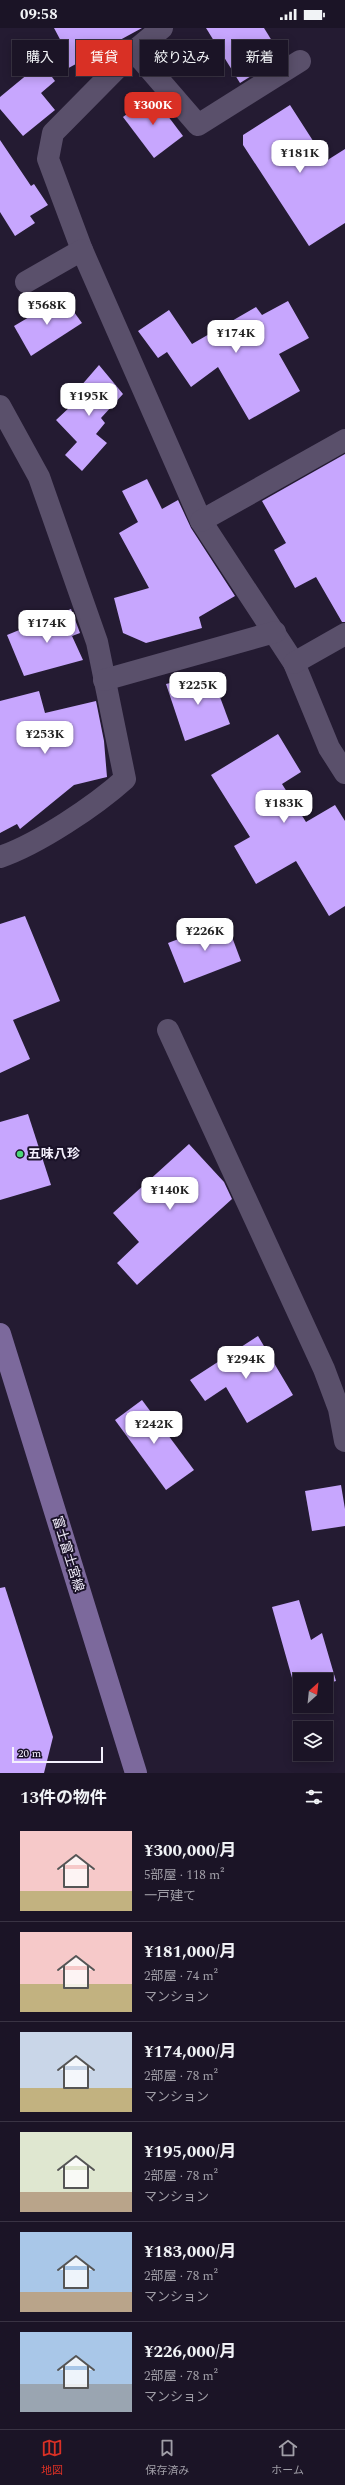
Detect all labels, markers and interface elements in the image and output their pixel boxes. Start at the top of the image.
text: 09:58 [20,3,58,26]
chip: 購入 [12,40,68,76]
chip: 賃貸 [76,40,132,76]
chip: 絞り込み [140,40,224,76]
chip: 新着 [232,40,288,76]
pin: ¥300K [125,92,181,126]
text: ¥300K [133,95,173,115]
pin: ¥181K [272,140,328,174]
text: ¥181K [280,143,320,163]
pin: ¥568K [19,292,75,326]
text: ¥568K [27,295,67,315]
pin: ¥174K [208,320,264,354]
text: ¥174K [216,323,256,343]
pin: ¥195K [61,383,117,417]
text: ¥195K [69,386,109,406]
pin: ¥174K [19,610,75,644]
text: ¥174K [27,613,67,633]
pin: ¥225K [170,672,226,706]
text: ¥225K [178,675,218,695]
pin: ¥253K [17,721,73,755]
text: ¥253K [25,724,65,744]
pin: ¥183K [256,790,312,824]
text: ¥183K [264,793,304,813]
pin: ¥226K [177,918,233,952]
text: ¥226K [185,921,225,941]
place label: 五味八珍 [28,1144,80,1164]
marker: 五味八珍 [15,1149,25,1159]
pin: ¥140K [142,1177,198,1211]
text: ¥140K [150,1180,190,1200]
pin: ¥294K [218,1346,274,1380]
text: ¥294K [226,1349,266,1369]
pin: ¥242K [126,1411,182,1445]
text: ¥242K [134,1414,174,1434]
street label: 富士富士宮線 [47,1514,89,1594]
north arrow [293,1673,333,1713]
map controls [293,1673,333,1761]
button: layers [293,1721,333,1761]
scale bar [12,1745,103,1764]
text: 20 m [18,1745,41,1762]
text: 13件の物件 [20,1785,107,1811]
icon: filters [303,1786,325,1808]
text: ¥300,000/月 [144,1838,237,1864]
icon: home [52,1847,100,1895]
text: 5部屋 · 118 m² [144,1865,224,1885]
text: 一戸建て [144,1886,196,1906]
text: ¥181,000/月 [144,1939,237,1965]
icon: home [52,1948,100,1996]
text: 2部屋 · 74 m² [144,1966,218,1986]
text: マンション [144,1987,209,2007]
text: ¥174,000/月 [144,2039,237,2065]
icon: home [52,2048,100,2096]
text: 2部屋 · 78 m² [144,2066,218,2086]
text: マンション [144,2087,209,2107]
text: ¥195,000/月 [144,2139,237,2165]
icon: home [52,2148,100,2196]
text: 2部屋 · 78 m² [144,2166,218,2186]
text: マンション [144,2187,209,2207]
text: ¥183,000/月 [144,2239,237,2265]
icon: home [52,2248,100,2296]
text: 2部屋 · 78 m² [144,2266,218,2286]
text: マンション [144,2287,209,2307]
text: ¥226,000/月 [144,2339,237,2365]
icon: home [52,2348,100,2396]
text: 2部屋 · 78 m² [144,2366,218,2386]
text: マンション [144,2387,209,2407]
tab: 地図 [41,2437,63,2479]
tab: 保存済み [145,2437,189,2479]
tab: ホーム [271,2437,304,2479]

